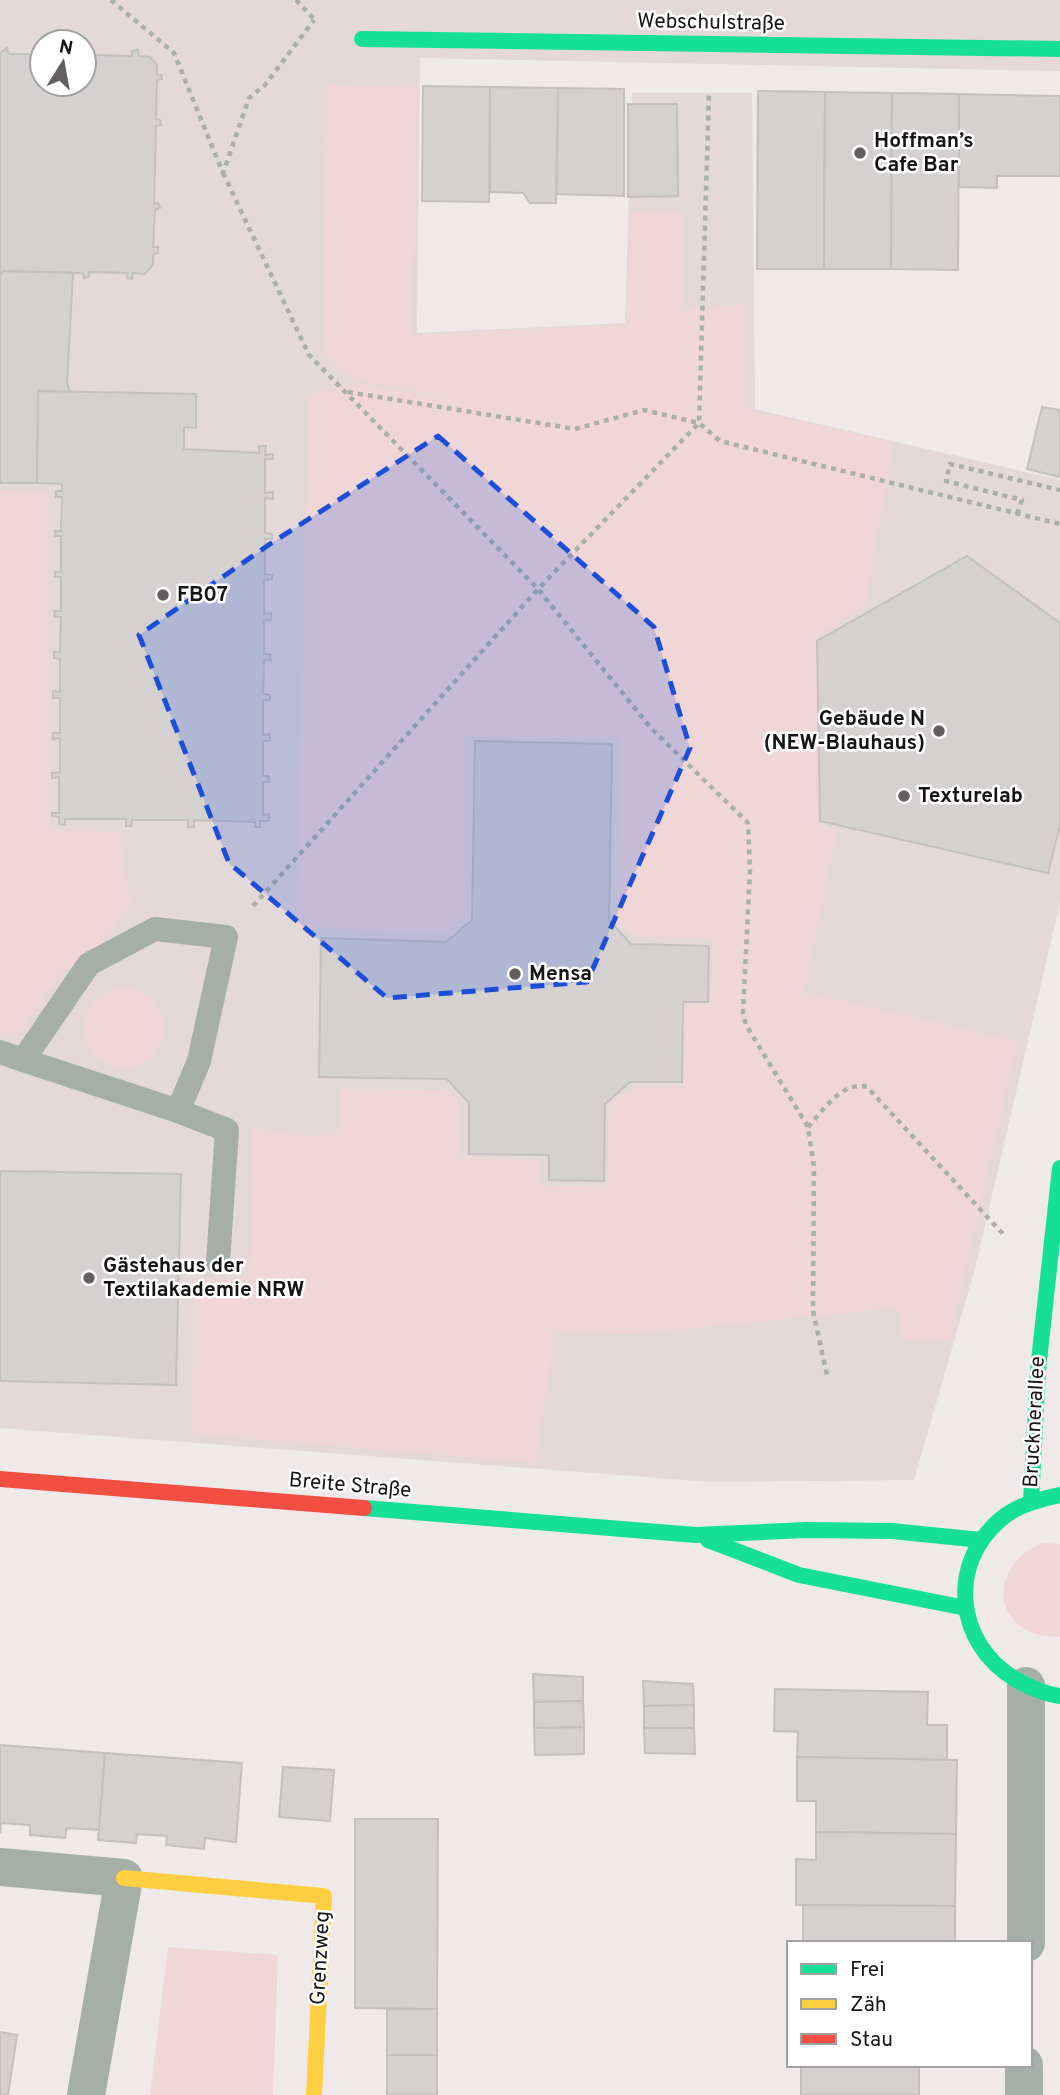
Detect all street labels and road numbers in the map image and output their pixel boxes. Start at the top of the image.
street label: Webschulstraße [637,8,785,38]
street label: Brucknerallee [1018,1356,1052,1488]
street label: Breite Straße [287,1467,413,1505]
street label: Grenzweg [305,1910,337,2006]

